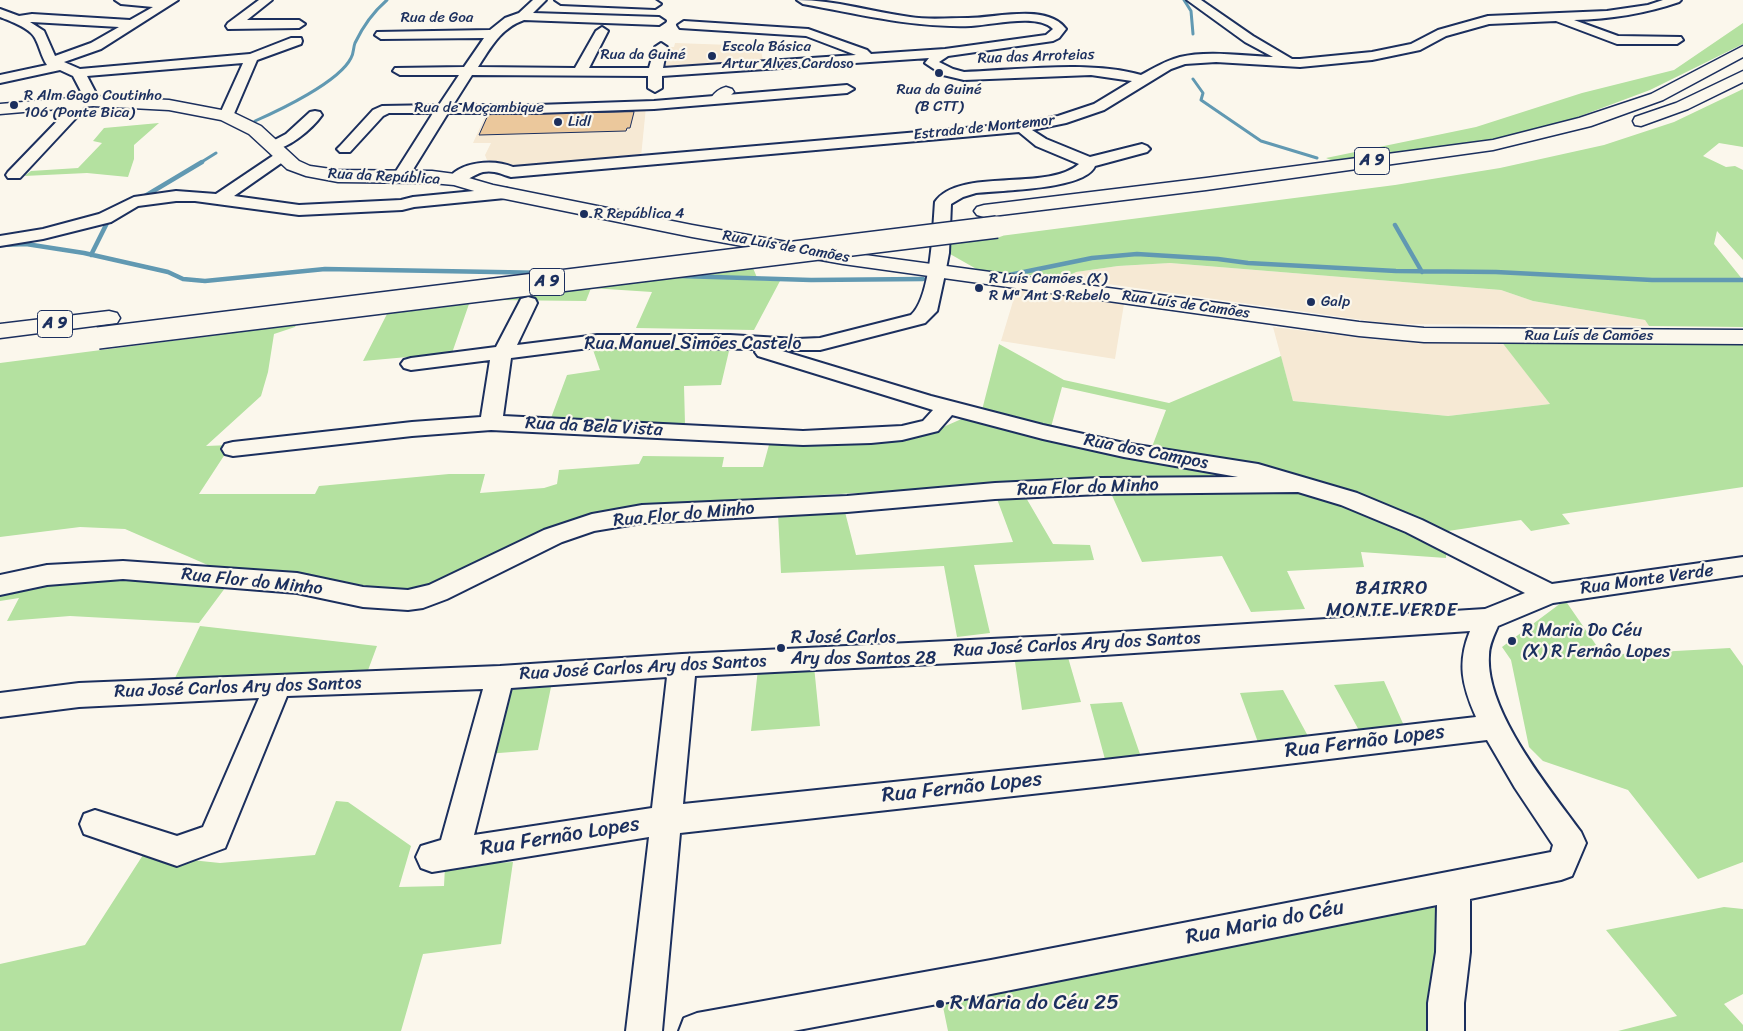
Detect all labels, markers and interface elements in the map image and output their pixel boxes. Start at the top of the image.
street label: Rua de Goa [401,9,473,27]
place label: Escola Básica Artur Alves Cardoso [722,38,854,73]
street label: Rua da Guiné [600,46,686,64]
street label: Rua das Arroteias [977,46,1095,68]
marker: Escola Básica Artur Alves Cardoso [706,50,718,62]
marker: Rua da Guiné (B CTT) [933,67,945,79]
place label: Rua da Guiné (B CTT) [896,81,982,116]
place label: R Alm Gago Coutinho 106 (Ponte Bica) [24,87,162,122]
marker: R Alm Gago Coutinho 106 (Ponte Bica) [8,99,20,111]
street label: Rua de Moçambique [414,99,544,117]
street label: Estrada de Montemor [913,112,1055,144]
place label: Lidl [568,113,591,131]
marker: Lidl [552,116,564,128]
road number: A 9 [1354,148,1390,175]
street label: Rua da República [328,165,440,189]
place label: R República 4 [594,205,684,223]
marker: R República 4 [578,208,590,220]
street label: Rua Luís de Camões [721,227,851,267]
road number: A 9 [530,268,564,296]
place label: R Luís Camões (X) R Mª Ant S Rebelo [989,270,1110,305]
marker: R Luís Camões (X) R Mª Ant S Rebelo [973,282,985,294]
street label: Rua Luís de Camões [1121,287,1251,323]
place label: Galp [1321,293,1350,311]
marker: Galp [1305,296,1317,308]
road number: A 9 [38,310,72,338]
street label: Rua Luís de Camões [1525,327,1653,345]
street label: Rua Manuel Simões Castelo [584,333,802,355]
street label: Rua da Bela Vista [525,413,663,441]
street label: Rua dos Campos [1082,429,1210,475]
street label: Rua Flor do Minho [1017,475,1159,501]
street label: Rua Flor do Minho [612,498,756,532]
street label: Rua Monte Verde [1579,560,1715,600]
street label: Rua Flor do Minho [180,564,324,600]
district label: BAIRRO MONTE VERDE [1325,578,1459,622]
place label: R Maria Do Céu (X) R Fernâo Lopes [1522,620,1670,662]
place label: R José Carlos Ary dos Santos 28 [791,627,936,670]
street label: Rua José Carlos Ary dos Santos [953,628,1201,662]
marker: R Maria Do Céu (X) R Fernâo Lopes [1506,635,1518,647]
marker: R José Carlos Ary dos Santos 28 [775,642,787,654]
street label: Rua José Carlos Ary dos Santos [519,651,767,685]
street label: Rua José Carlos Ary dos Santos [114,673,362,703]
street label: Rua Fernão Lopes [1284,720,1446,764]
street label: Rua Fernão Lopes [881,767,1043,809]
street label: Rua Fernão Lopes [479,812,641,862]
street label: Rua Maria do Céu [1184,895,1346,951]
place label: R Maria do Céu 25 [950,991,1119,1017]
marker: R Maria do Céu 25 [934,998,946,1010]

